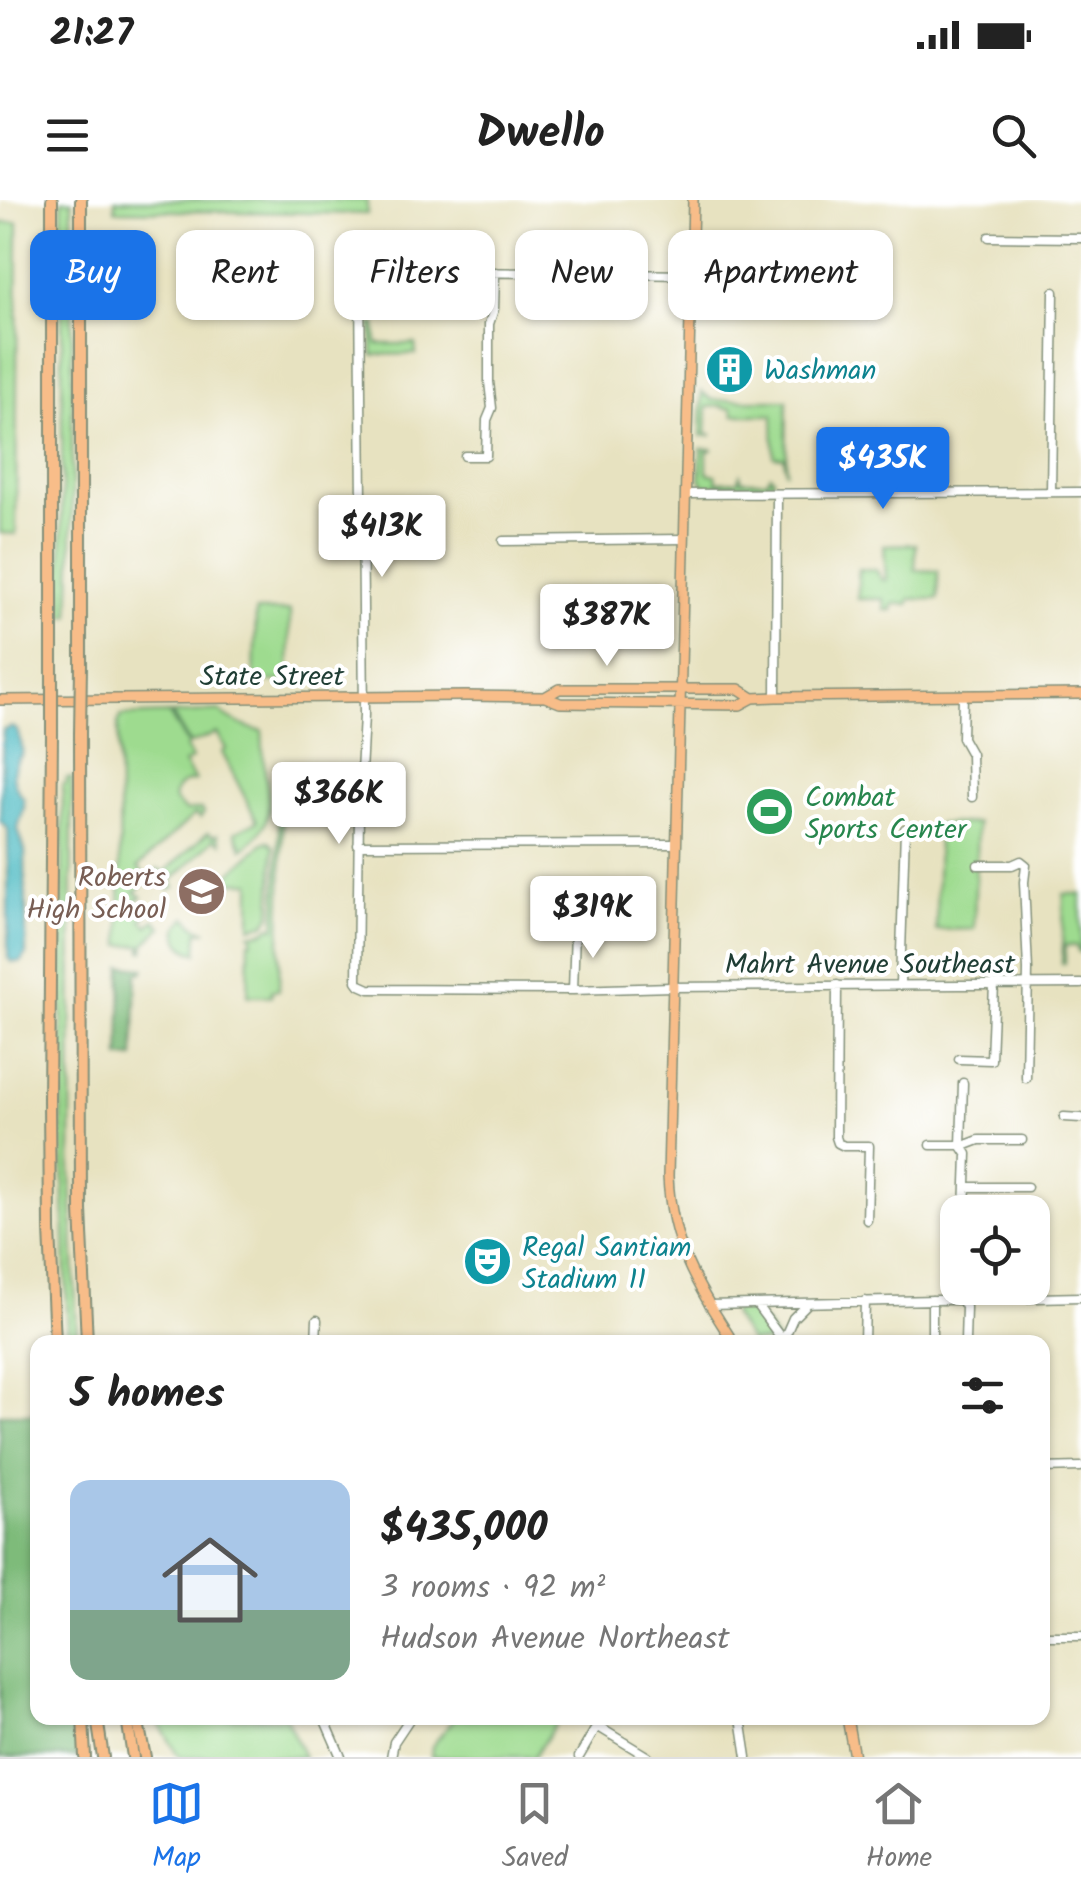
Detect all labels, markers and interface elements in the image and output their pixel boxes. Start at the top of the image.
text: 21:27 [50,5,133,65]
text: Dwello [476,99,605,171]
icon: menu [40,108,95,163]
icon: search [986,108,1041,163]
chip: Buy [30,230,156,320]
chip: Rent [176,230,314,320]
chip: Filters [334,230,495,320]
chip: New [515,230,648,320]
chip: Apartment [668,230,893,320]
building icon: Washman [703,343,755,395]
place label: Washman [764,349,876,394]
pin: $435K [813,427,953,512]
text: $435K [838,434,928,485]
pin: $413K [312,495,452,580]
text: $413K [341,502,423,553]
pin: $387K [537,584,677,669]
text: $387K [562,591,652,642]
street label: State Street [200,655,345,700]
pin: $366K [269,762,409,847]
text: $366K [294,769,384,820]
place label: Combat Sports Center [805,776,968,853]
sports icon: Combat Sports Center [744,786,796,838]
place label: Roberts High School [26,856,166,933]
school or university icon: Roberts High School [175,866,227,918]
pin: $319K [523,876,663,961]
text: $319K [552,883,634,934]
street label: Mahrt Avenue Southeast [725,943,1016,988]
map controls [940,1195,1050,1305]
button: locate [940,1195,1050,1305]
place label: Regal Santiam Stadium 11 [522,1226,691,1303]
theatre icon: Regal Santiam Stadium 11 [461,1236,513,1288]
text: 5 homes [70,1362,225,1429]
icon: filters [955,1368,1010,1423]
text: $435,000 [380,1496,548,1563]
icon: home [150,1520,270,1640]
text: 3 rooms · 92 m² [380,1563,605,1614]
text: Hudson Avenue Northeast [380,1614,730,1665]
tab: Map [149,1776,204,1881]
tab: Saved [502,1776,568,1881]
tab: Home [866,1776,932,1881]

